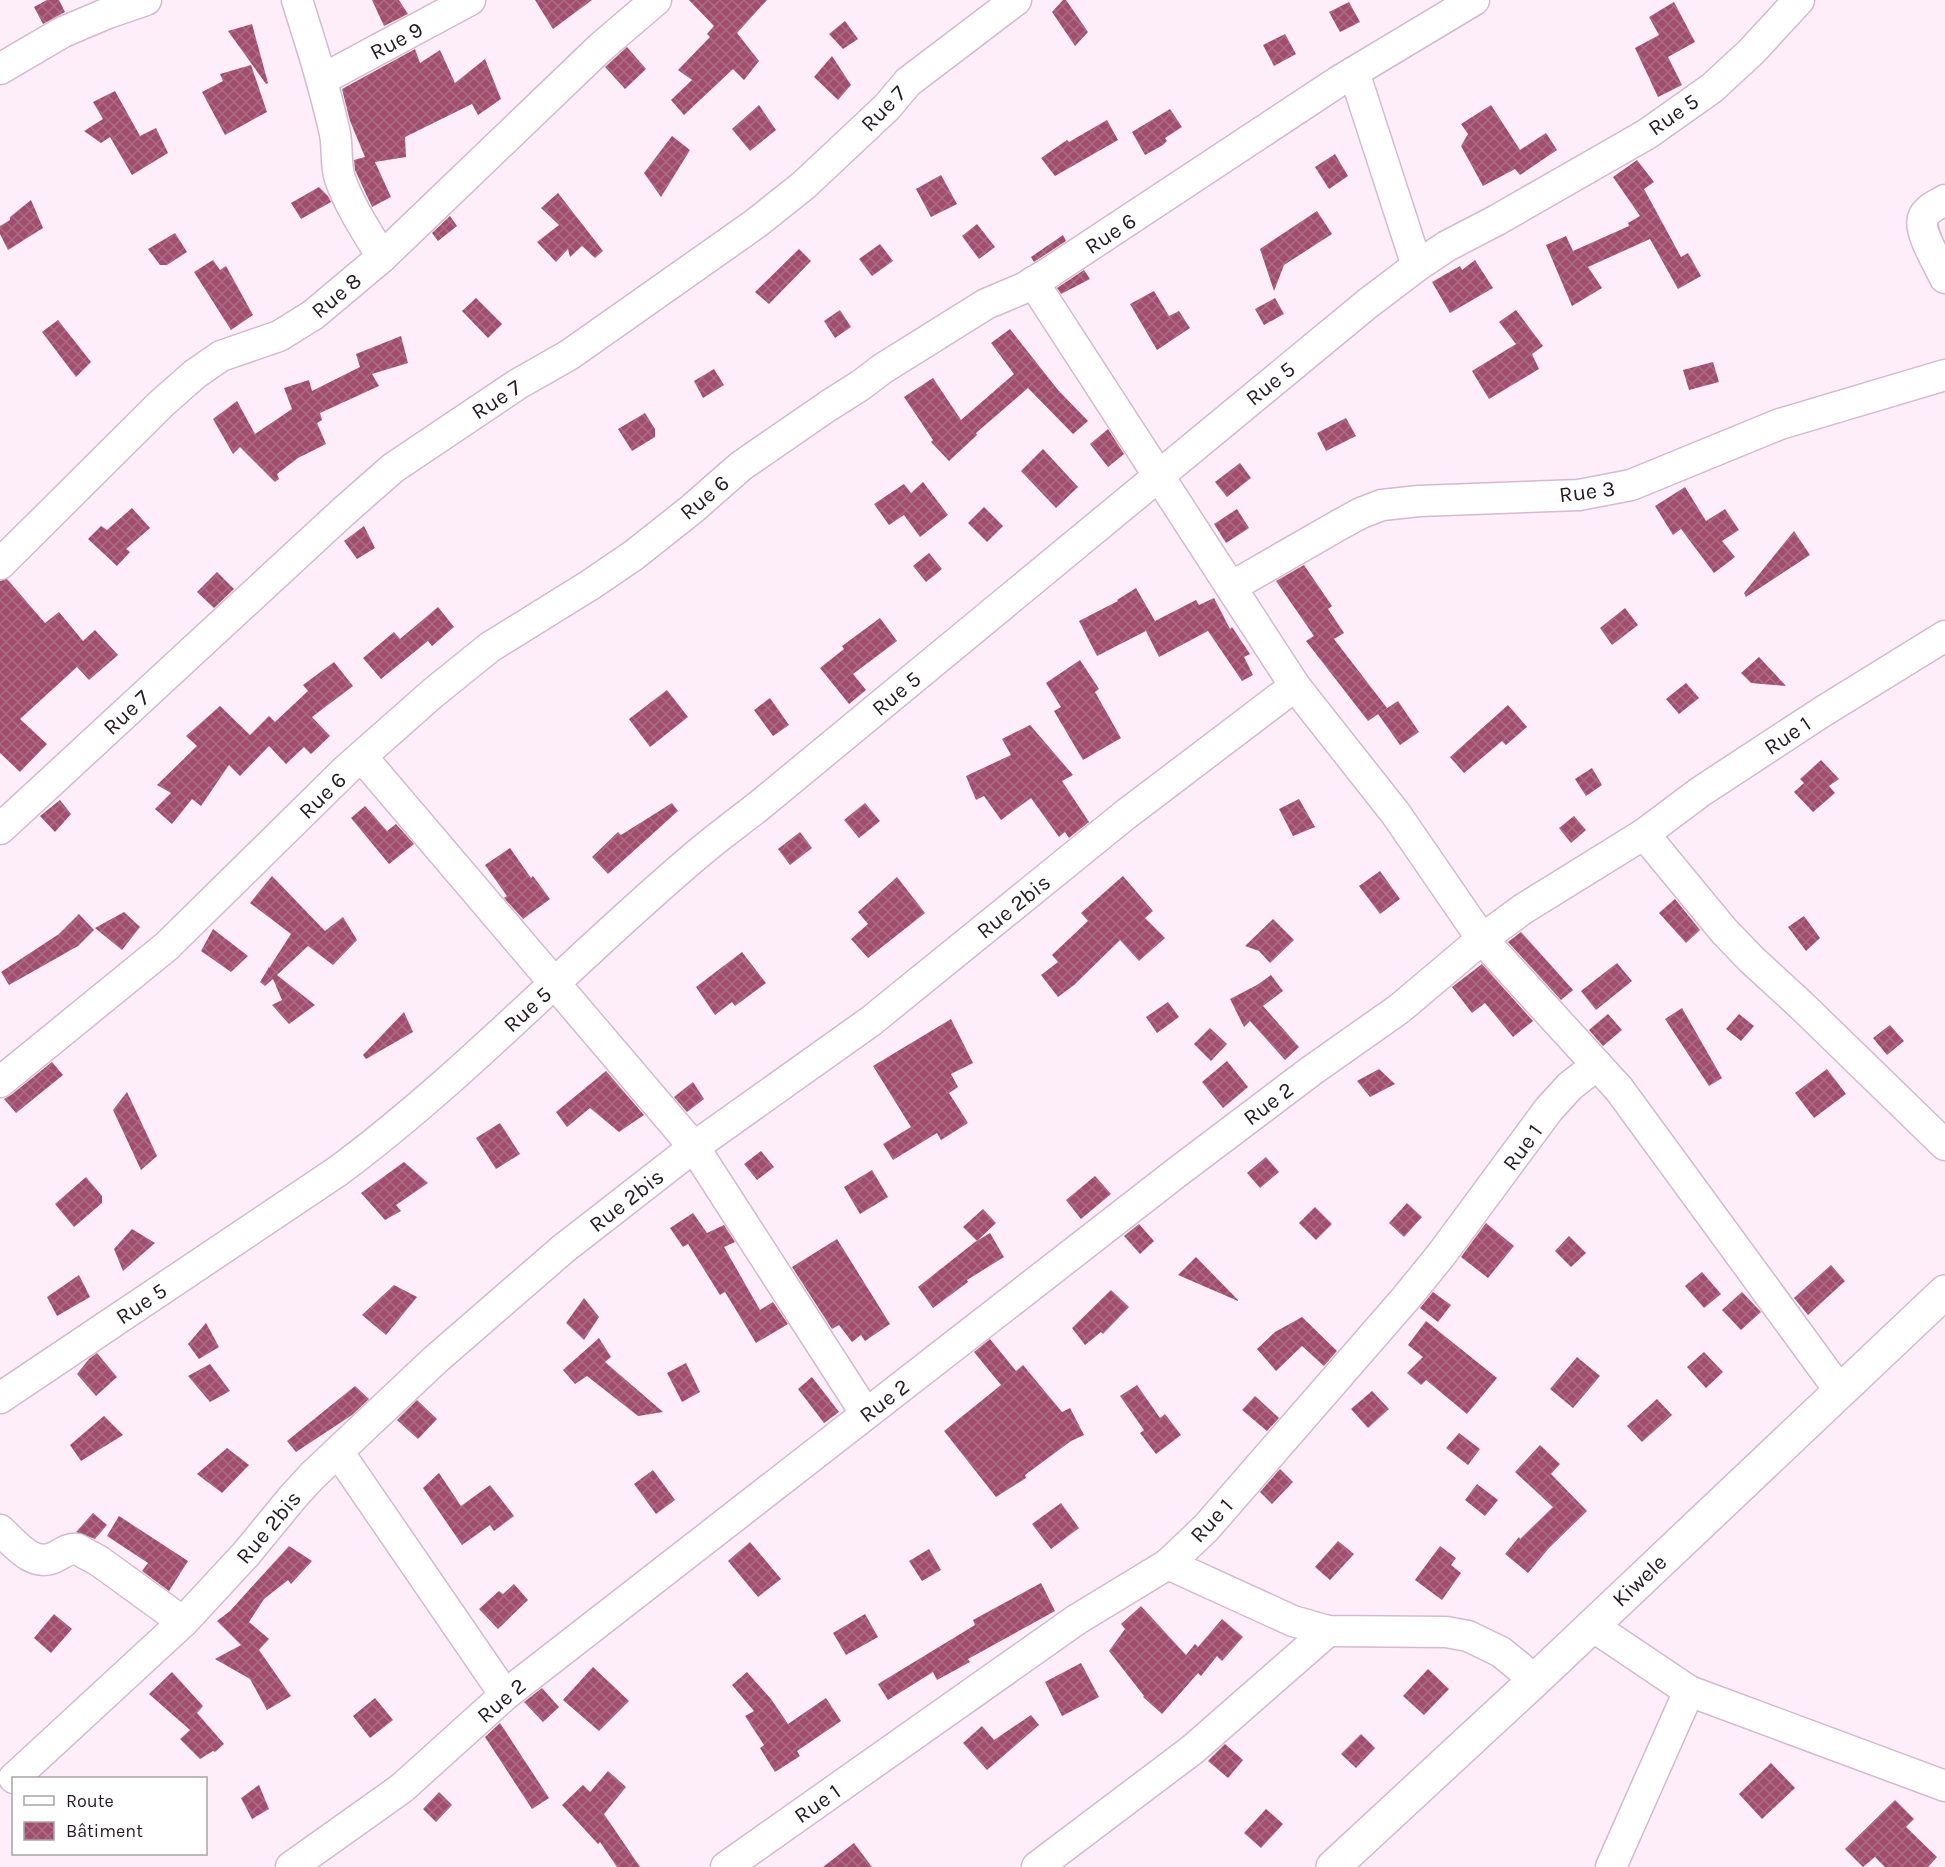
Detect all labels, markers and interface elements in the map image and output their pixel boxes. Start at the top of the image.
street label: Rue 9 [366,16,427,66]
street label: Rue 7 [856,80,912,137]
street label: Rue 5 [1643,88,1704,141]
street label: Rue 6 [1080,208,1141,260]
street label: Rue 8 [307,268,367,324]
street label: Rue 5 [1241,356,1300,411]
street label: Rue 7 [467,374,526,425]
street label: Rue 6 [675,470,734,526]
street label: Rue 3 [1558,476,1617,508]
street label: Rue 5 [867,666,926,722]
street label: Rue 7 [98,685,155,741]
street label: Rue 1 [1759,711,1816,761]
street label: Rue 6 [294,767,352,824]
street label: Rue 2bis [972,869,1056,944]
street label: Rue 5 [498,981,557,1038]
street label: Rue 2 [1238,1077,1299,1131]
street label: Rue 1 [1497,1119,1548,1176]
street label: Rue 2bis [584,1164,669,1238]
street label: Rue 5 [111,1277,172,1330]
street label: Rue 2 [855,1373,915,1428]
street label: Rue 2bis [231,1486,307,1569]
street label: Rue 1 [1185,1493,1238,1548]
street label: Kiwele [1607,1549,1672,1612]
street label: Rue 2 [472,1673,531,1729]
legend [12,1777,207,1855]
street label: Rue 1 [789,1779,846,1829]
text: Route [66,1790,114,1812]
text: Bâtiment [66,1820,143,1842]

